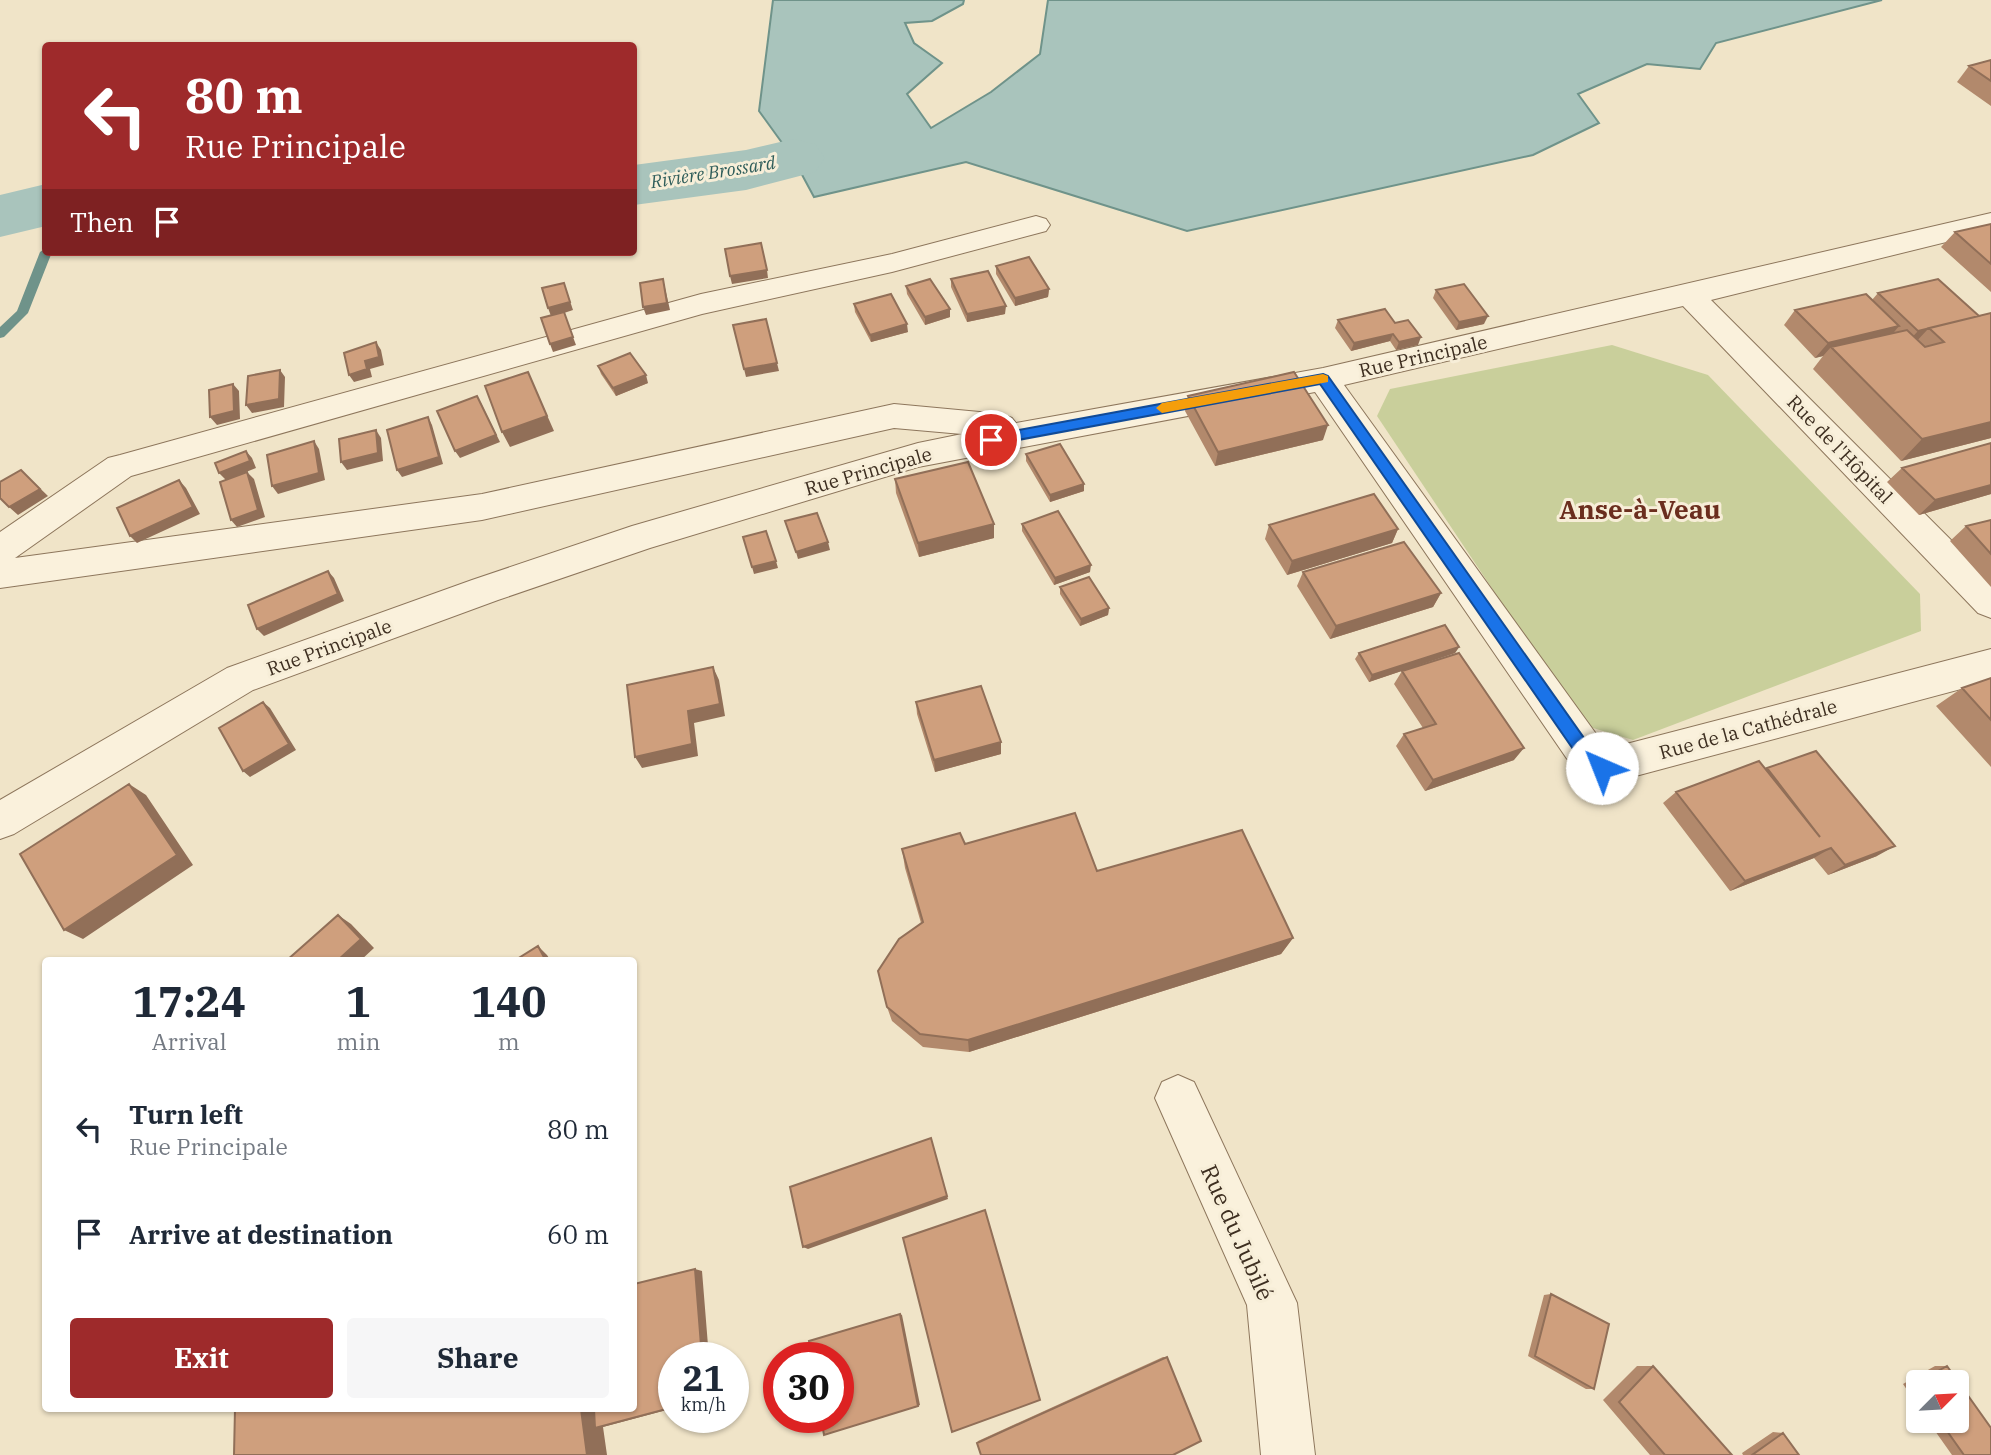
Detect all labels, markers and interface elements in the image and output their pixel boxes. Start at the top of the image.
text: 80 m [185,63,303,126]
icon: left [70,70,161,161]
text: Rue Principale [185,125,406,167]
water label: Rivière Brossard [648,151,777,193]
icon: arrive [148,203,186,241]
text: Then [70,205,134,239]
street label: Rue Principale [1356,330,1490,382]
street label: Rue de l'Hôpital [1782,390,1898,508]
pin [961,410,1021,470]
icon: arrive [972,421,1010,459]
street label: Rue Principale [802,441,934,501]
district label: Anse-à-Veau [1559,492,1721,526]
street label: Rue Principale [263,613,395,681]
street label: Rue de la Cathédrale [1656,694,1840,764]
position arrow [1565,731,1639,805]
text: 17:24 [132,974,246,1029]
text: 1 [346,974,371,1029]
text: 140 [471,974,546,1029]
text: Arrival [152,1026,227,1056]
text: min [337,1026,380,1056]
text: m [498,1026,520,1056]
text: Turn left [129,1097,243,1131]
icon: left [70,1110,108,1148]
text: 80 m [547,1112,609,1146]
text: Rue Principale [129,1131,288,1161]
street label: Rue du Jubilé [1195,1159,1281,1305]
icon: arrive [70,1215,108,1253]
text: Arrive at destination [129,1217,393,1251]
text: 60 m [547,1217,609,1251]
button: Exit [70,1318,333,1398]
button: Share [347,1318,609,1398]
speed limit sign: 30 [763,1342,854,1433]
text: 21 [682,1355,725,1401]
north arrow [1906,1370,1969,1433]
map controls [1906,1370,1969,1433]
text: km/h [681,1393,726,1416]

